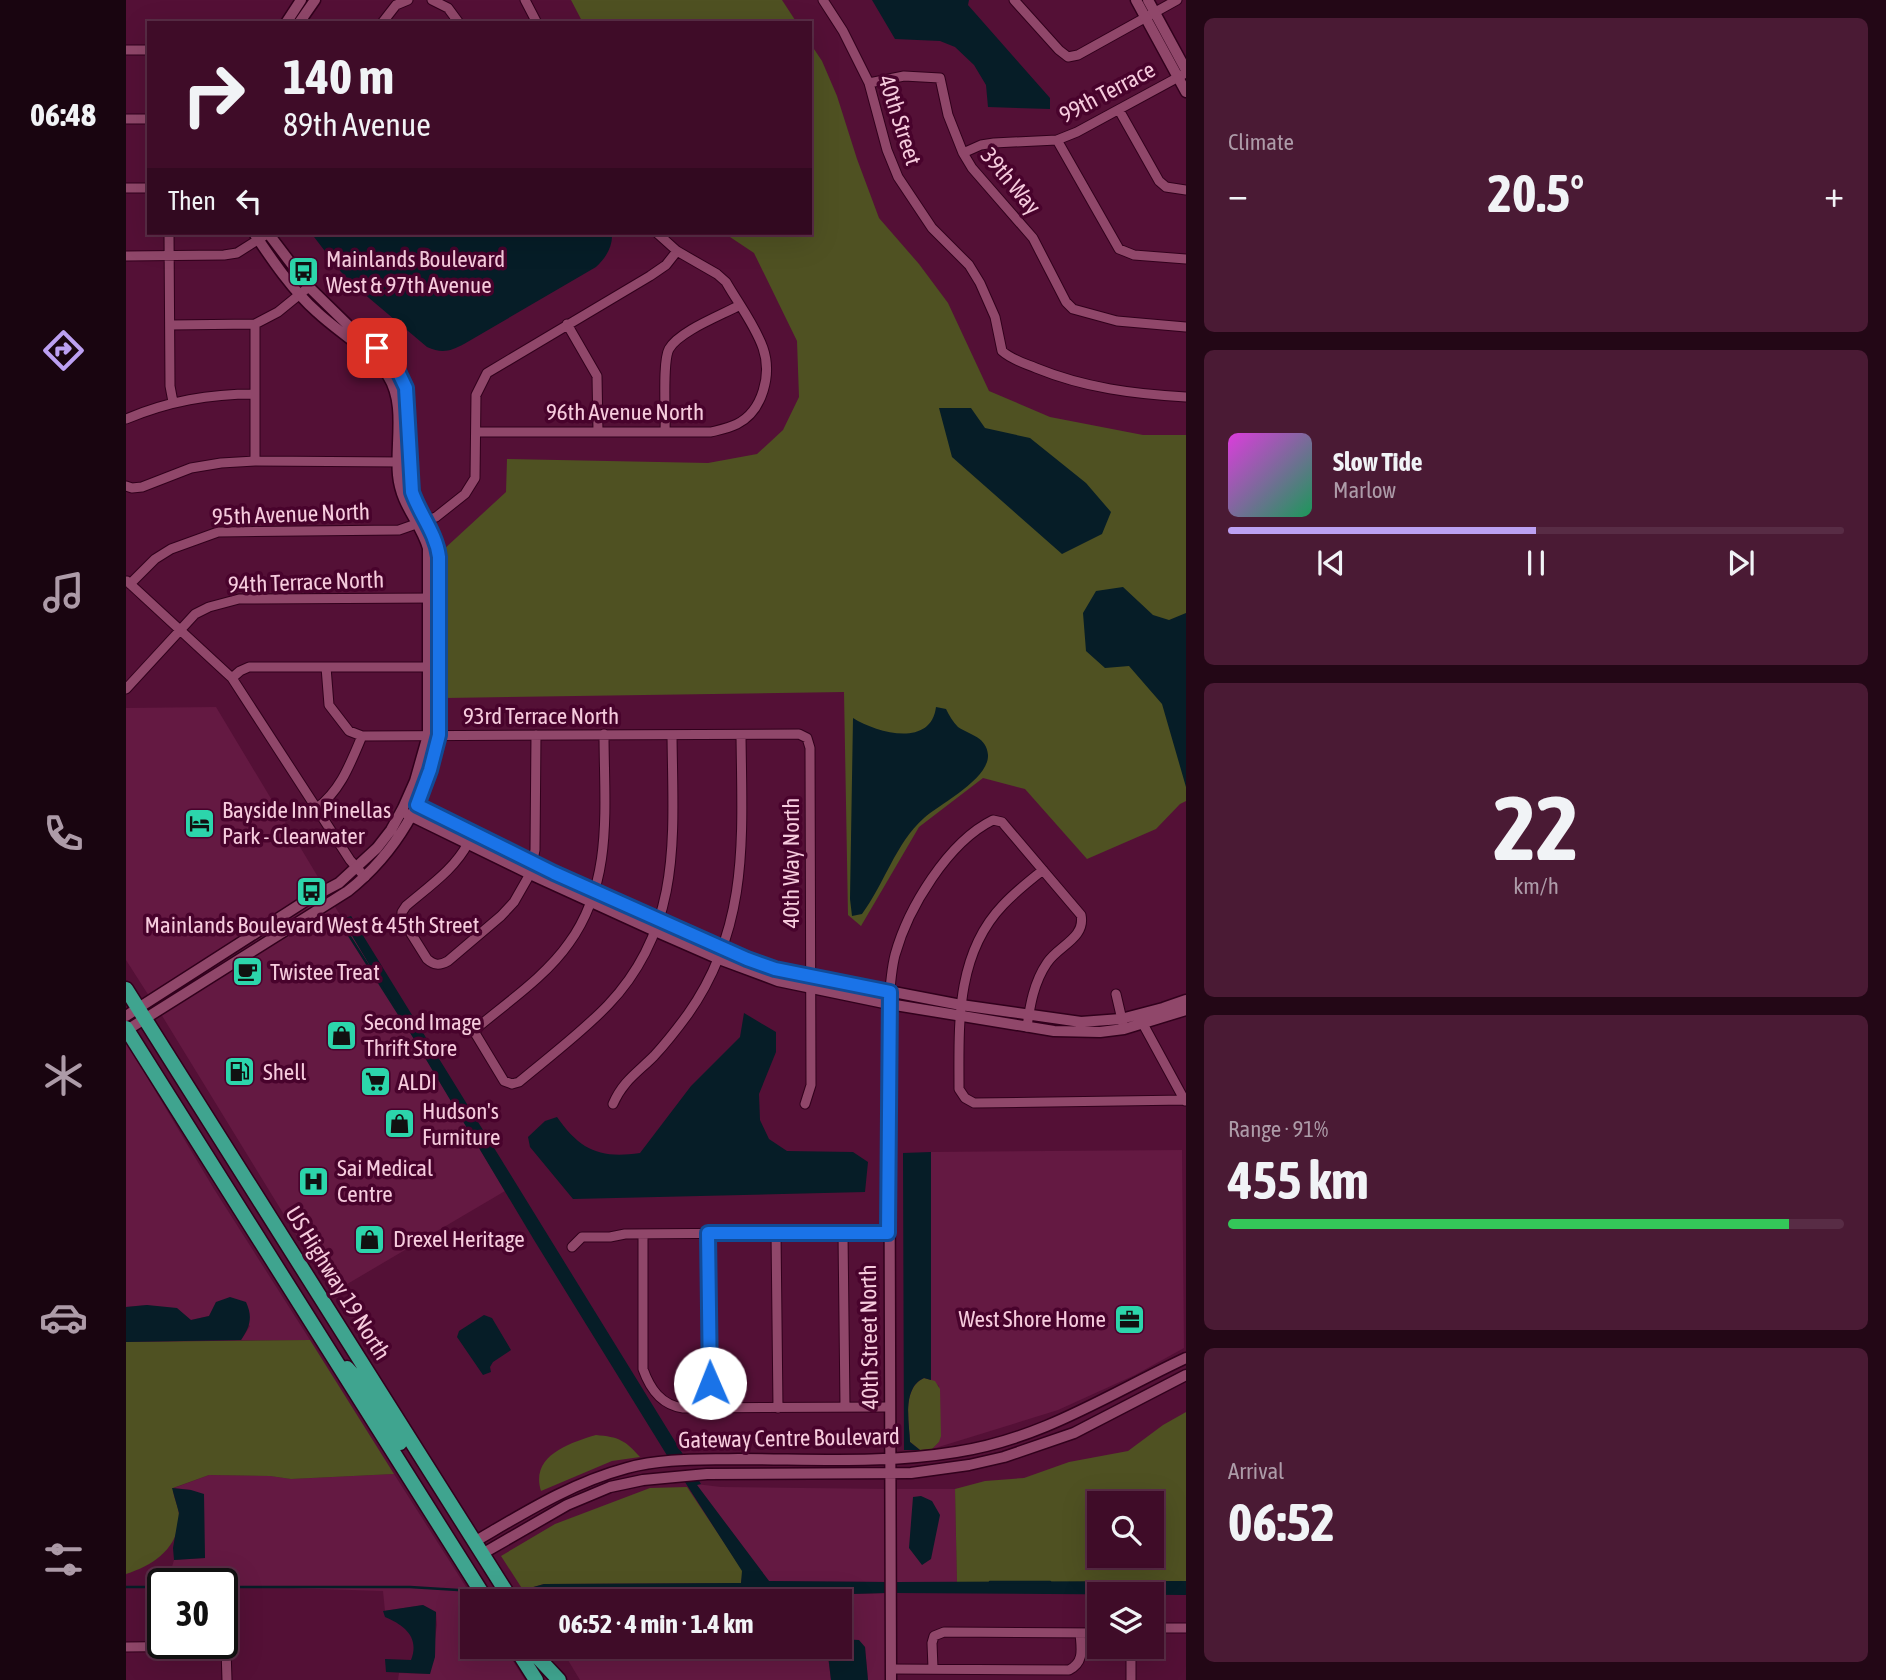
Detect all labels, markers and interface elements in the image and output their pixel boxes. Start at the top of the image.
text: 140 m [283,48,394,104]
icon: right [168,49,259,140]
street label: 99th Terrace [1055,56,1159,128]
street label: 40th Street [873,72,927,168]
text: 06:48 [30,96,96,133]
text: 89th Avenue [283,106,431,143]
text: Climate [1228,129,1294,155]
street label: 39th Way [976,142,1046,220]
text: 20.5° [1488,163,1584,223]
text: − [1228,172,1248,215]
text: + [1824,172,1844,215]
icon: left [230,182,268,220]
text: Then [168,186,216,216]
place label: Mainlands Boulevard West & 97th Avenue [326,246,505,298]
bus stop icon: Mainlands Boulevard West & 97th Avenue [286,255,320,289]
pin [347,318,407,378]
icon: directions [39,326,88,375]
icon: arrive [358,329,396,367]
street label: 96th Avenue North [546,399,704,425]
text: Slow Tide [1333,447,1423,477]
text: Marlow [1333,477,1396,503]
street label: 95th Avenue North [212,498,370,530]
icon: previous [1312,544,1350,582]
icon: pause [1517,544,1555,582]
icon: next [1722,544,1760,582]
street label: 94th Terrace North [227,566,385,598]
icon: music [39,568,88,617]
street label: 93rd Terrace North [463,703,619,729]
text: 22 [1493,775,1579,879]
place label: Bayside Inn Pinellas Park - Clearwater [222,797,391,849]
street label: 40th Way North [778,798,804,928]
hotel icon: Bayside Inn Pinellas Park - Clearwater [182,806,216,840]
icon: phone [39,809,88,858]
text: km/h [1513,873,1559,899]
bus stop icon: Mainlands Boulevard West & 45th Street [295,874,329,908]
place label: Mainlands Boulevard West & 45th Street [145,912,479,938]
cafe icon: Twistee Treat [230,955,264,989]
place label: Twistee Treat [270,959,380,985]
place label: Second Image Thrift Store [364,1009,482,1061]
shop icon: Second Image Thrift Store [324,1018,358,1052]
icon: climate [39,1051,88,1100]
fuel station icon: Shell [223,1055,257,1089]
place label: Shell [263,1059,306,1085]
supermarket icon: ALDI [358,1065,392,1099]
place label: ALDI [398,1069,437,1095]
place label: Hudson's Furniture [422,1098,500,1150]
shop icon: Hudson's Furniture [382,1107,416,1141]
text: Range · 91% [1228,1116,1328,1142]
text: 455 km [1228,1150,1369,1210]
place label: Sai Medical Centre [337,1155,433,1207]
hospital icon: Sai Medical Centre [297,1164,331,1198]
street label: US Highway 19 North [280,1201,396,1365]
shop icon: Drexel Heritage [353,1222,387,1256]
place label: Drexel Heritage [393,1226,525,1252]
street label: 40th Street North [855,1264,883,1410]
icon: car [39,1293,88,1342]
office icon: West Shore Home [1112,1302,1146,1336]
place label: West Shore Home [959,1306,1106,1332]
position arrow [673,1346,747,1420]
street label: Gateway Centre Boulevard [678,1423,900,1453]
text: Arrival [1228,1458,1284,1484]
map controls [1087,1491,1164,1659]
button: search [1087,1491,1164,1568]
text: 06:52 [1228,1492,1335,1552]
icon: filters [39,1535,88,1584]
speed limit sign: 30 [147,1568,238,1659]
button: layers [1087,1582,1164,1659]
text: 06:52 · 4 min · 1.4 km [559,1609,753,1639]

